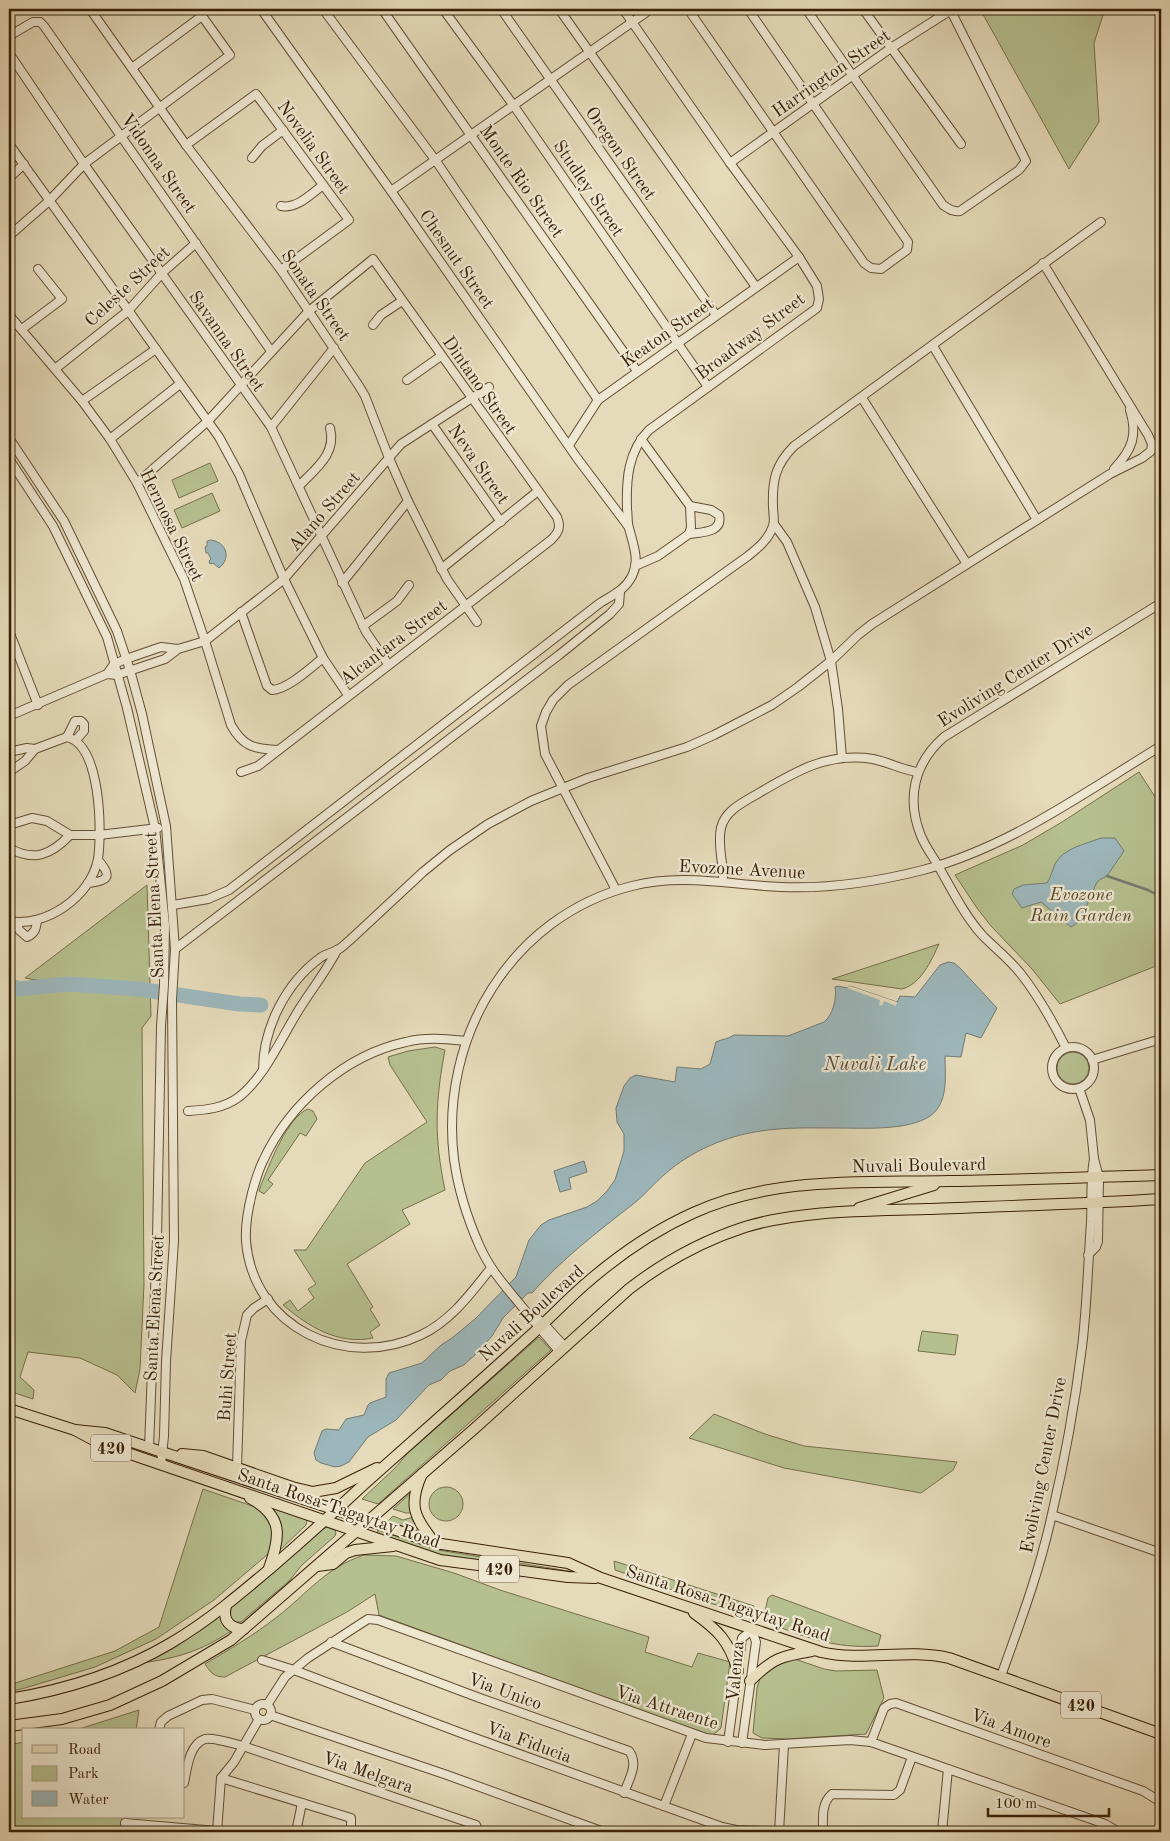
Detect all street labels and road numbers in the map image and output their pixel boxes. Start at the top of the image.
street label: Harrington Street [769,26,894,121]
street label: Novelia Street [273,98,353,198]
street label: Oregon Street [581,104,659,204]
street label: Vidonna Street [117,110,199,217]
street label: Monte Rio Street [476,122,567,241]
street label: Studley Street [549,137,627,240]
street label: Chesnut Street [415,207,497,312]
street label: Celeste Street [82,243,174,330]
street label: Sonata Street [277,247,353,344]
street label: Savanna Street [185,288,268,395]
street label: Broadway Street [693,290,808,383]
street label: Keaton Street [618,294,717,371]
street label: Dintano Street [439,333,520,438]
street label: Neva Street [444,421,512,508]
street label: Hermosa Street [136,466,206,584]
street label: Alano Street [286,468,364,555]
street label: Alcantara Street [337,597,451,689]
street label: Evoliving Center Drive [935,621,1096,731]
street label: Santa Elena Street [142,831,168,979]
street label: Evozone Avenue [678,858,806,882]
street label: Nuvali Boulevard [851,1156,987,1176]
street label: Santa Elena Street [142,1234,168,1382]
street label: Nuvali Boulevard [476,1262,588,1366]
street label: Buhi Street [216,1332,240,1422]
street label: Evoliving Center Drive [1018,1376,1070,1555]
road number: 420 [91,1435,131,1462]
street label: Santa Rosa-Tagaytay Road [235,1466,443,1552]
road number: 420 [479,1556,519,1582]
street label: Santa Rosa-Tagaytay Road [623,1562,832,1645]
street label: Valenza [724,1640,748,1702]
street label: Via Unico [465,1670,544,1714]
street label: Via Attraente [613,1683,720,1733]
road number: 420 [1061,1692,1101,1718]
street label: Via Amore [968,1706,1053,1752]
street label: Via Fiducia [484,1719,574,1767]
street label: Via Melgara [320,1749,416,1797]

